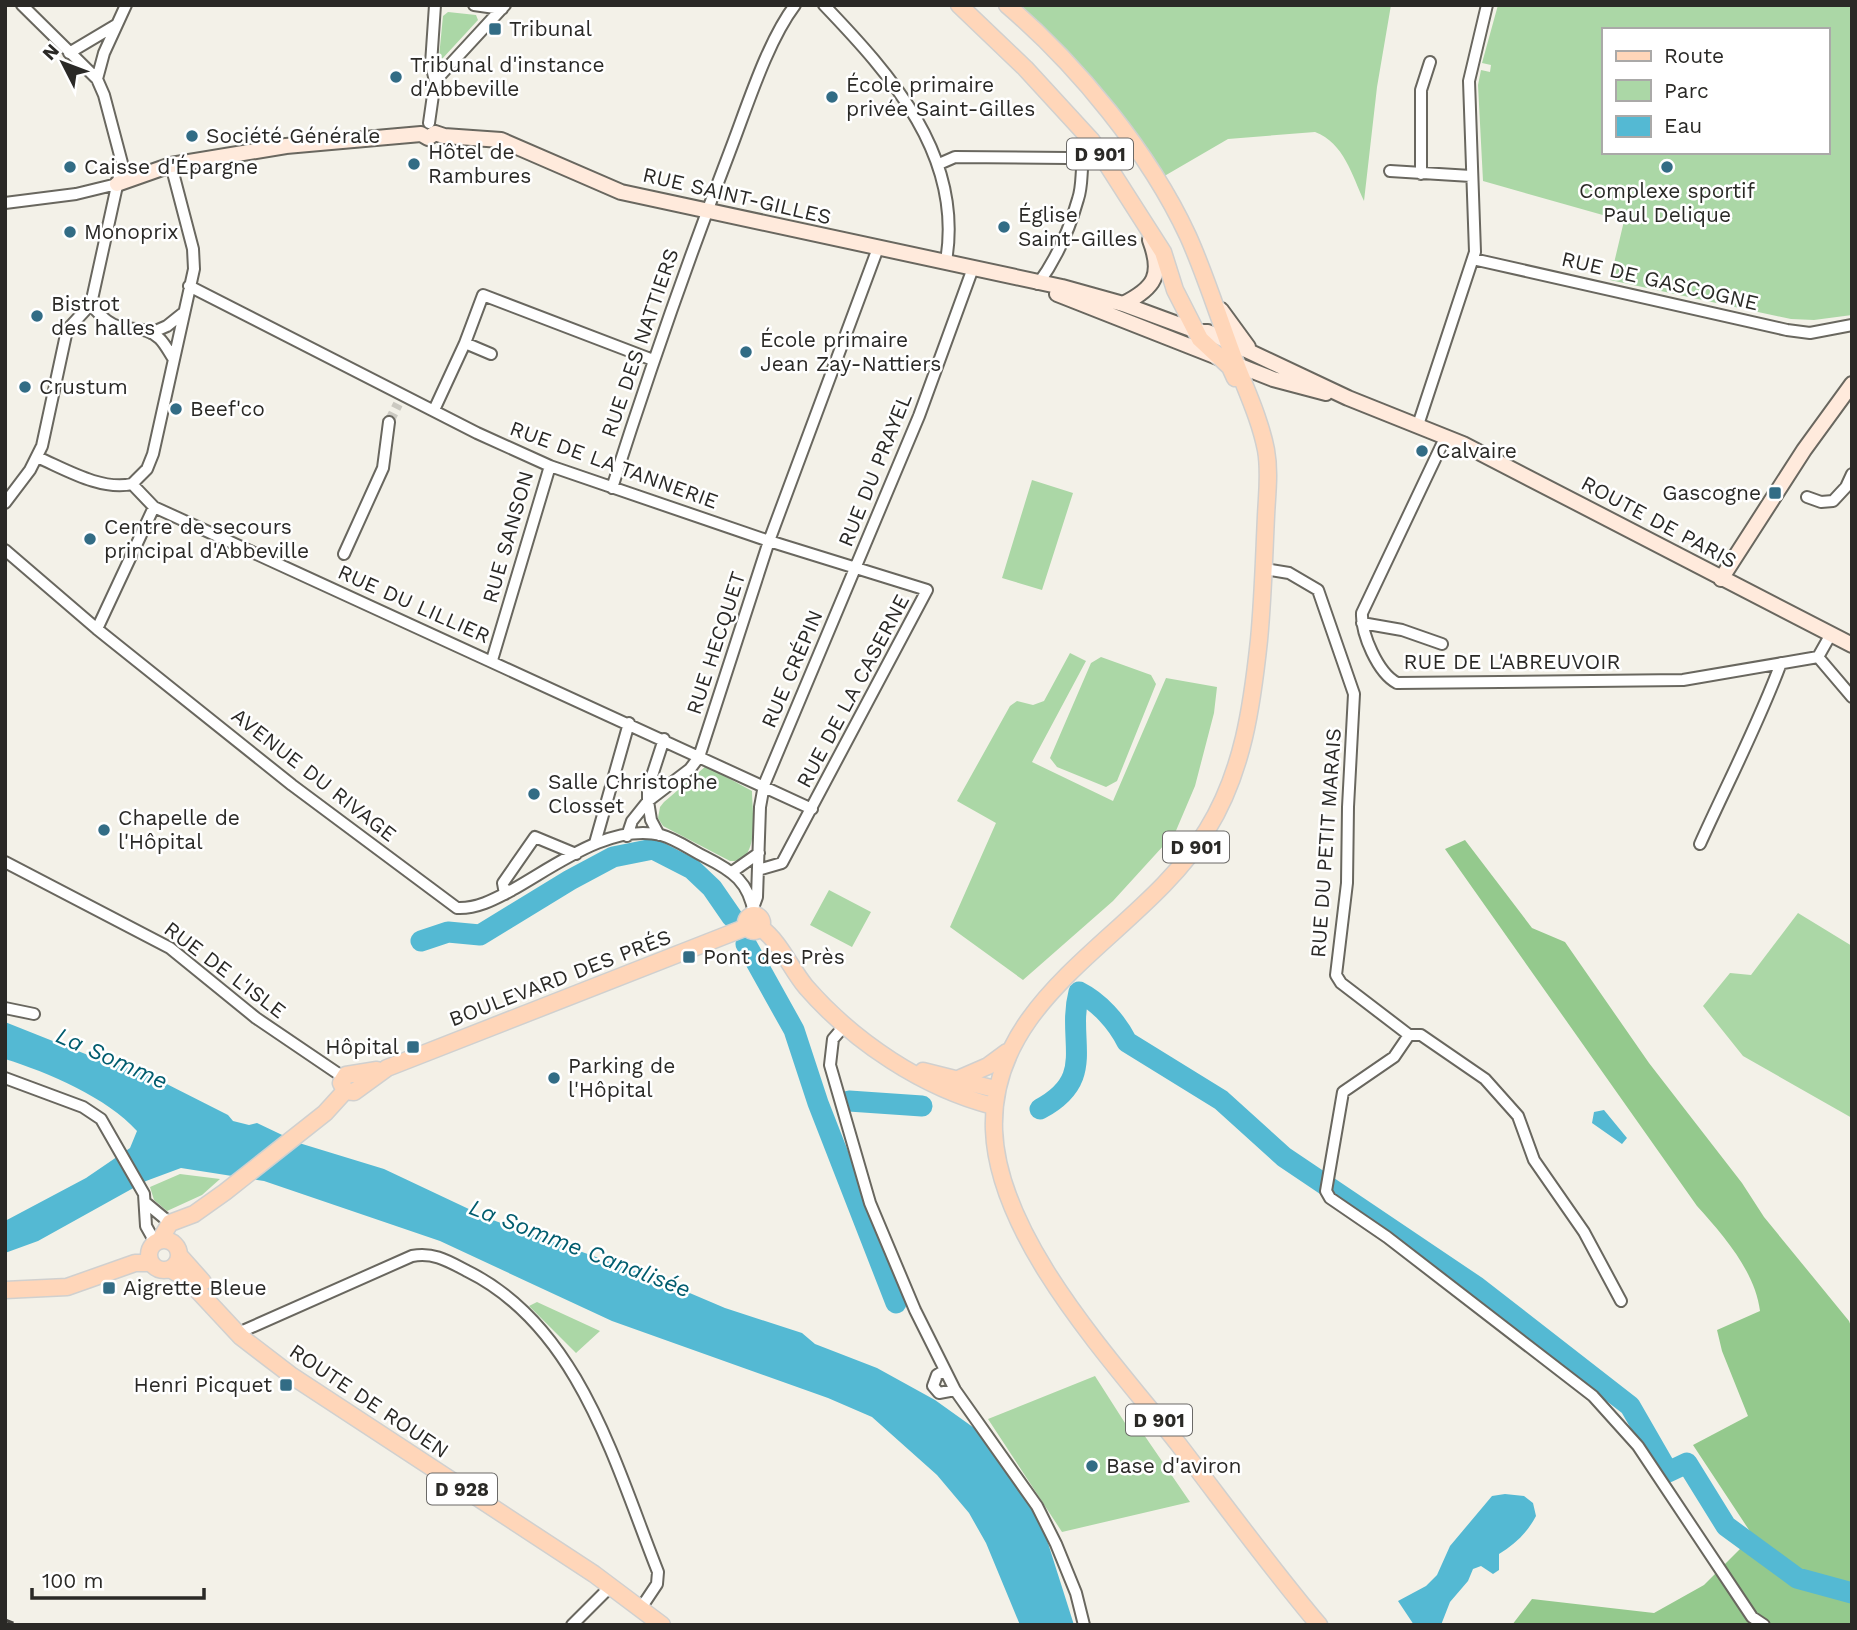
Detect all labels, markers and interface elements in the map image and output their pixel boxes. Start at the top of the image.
place label: Tribunal [509,16,592,41]
marker: Tribunal [487,21,503,37]
north arrow [28,28,98,98]
legend [1602,28,1829,154]
text: N [37,39,64,65]
text: Route [1664,43,1724,68]
place label: Tribunal d'instance d'Abbeville [410,52,605,101]
marker: Tribunal d'instance d'Abbeville [388,69,404,85]
place label: École primaire privée Saint-Gilles [846,72,1035,121]
text: Parc [1664,78,1709,103]
marker: École primaire privée Saint-Gilles [824,89,840,105]
text: Eau [1664,113,1702,138]
place label: Société Générale [206,123,380,148]
marker: Société Générale [184,128,200,144]
road number: D 901 [1067,138,1133,170]
place label: Hôtel de Rambures [428,139,531,188]
place label: Caisse d'Épargne [84,154,258,179]
marker: Hôtel de Rambures [406,156,422,172]
marker: Caisse d'Épargne [62,159,78,175]
marker: Complexe sportif Paul Delique [1659,159,1675,175]
street label: RUE SAINT-GILLES [640,162,834,229]
place label: Complexe sportif Paul Delique [1579,178,1755,227]
place label: Église Saint-Gilles [1018,202,1138,251]
place label: Monoprix [84,219,178,244]
marker: Église Saint-Gilles [996,219,1012,235]
marker: Monoprix [62,224,78,240]
street label: RUE DES NATTIERS [595,245,684,441]
street label: RUE DE GASCOGNE [1559,246,1761,315]
place label: Bistrot des halles [51,291,155,340]
marker: Bistrot des halles [29,308,45,324]
place label: École primaire Jean Zay-Nattiers [760,327,941,376]
marker: École primaire Jean Zay-Nattiers [738,344,754,360]
place label: Crustum [39,374,128,399]
marker: Crustum [17,379,33,395]
street label: RUE DU PRAYEL [832,389,917,550]
place label: Beef'co [190,396,265,421]
marker: Beef'co [168,401,184,417]
street label: RUE DE LA TANNERIE [507,415,722,514]
place label: Calvaire [1436,438,1517,463]
marker: Calvaire [1414,443,1430,459]
street label: RUE SANSON [477,468,538,606]
street label: ROUTE DE PARIS [1577,470,1741,573]
place label: Gascogne [1662,480,1761,505]
marker: Gascogne [1767,485,1783,501]
place label: Centre de secours principal d'Abbeville [104,514,309,563]
marker: Centre de secours principal d'Abbeville [82,531,98,547]
street label: RUE DU LILLIER [334,559,494,648]
street label: RUE HECQUET [681,568,751,718]
street label: RUE DE LA CASERNE [791,590,914,792]
street label: RUE CRÉPIN [755,606,828,732]
street label: RUE DE L'ABREUVOIR [1404,649,1620,674]
street label: AVENUE DU RIVAGE [227,703,402,847]
street label: RUE DU PETIT MARAIS [1305,727,1346,959]
place label: Salle Christophe Closset [548,769,718,818]
marker: Salle Christophe Closset [526,786,542,802]
place label: Chapelle de l'Hôpital [118,805,240,854]
marker: Chapelle de l'Hôpital [96,822,112,838]
road number: D 901 [1163,832,1229,862]
street label: RUE DE L'ISLE [160,916,291,1023]
street label: BOULEVARD DES PRÉS [445,924,674,1031]
place label: Pont des Près [703,944,845,969]
marker: Pont des Près [681,949,697,965]
water label: La Somme [52,1022,172,1095]
place label: Hôpital [325,1034,400,1059]
marker: Hôpital [405,1039,421,1055]
place label: Parking de l'Hôpital [568,1053,675,1102]
marker: Parking de l'Hôpital [546,1070,562,1086]
water label: La Somme Canalisée [465,1194,694,1303]
place label: Aigrette Bleue [123,1275,267,1300]
marker: Aigrette Bleue [101,1280,117,1296]
street label: ROUTE DE ROUEN [285,1338,454,1463]
place label: Henri Picquet [133,1372,272,1397]
marker: Henri Picquet [278,1377,294,1393]
road number: D 901 [1126,1404,1192,1436]
place label: Base d'aviron [1106,1453,1242,1478]
marker: Base d'aviron [1084,1458,1100,1474]
road number: D 928 [427,1474,497,1504]
scale bar [32,1556,203,1600]
text: 100 m [42,1568,104,1593]

